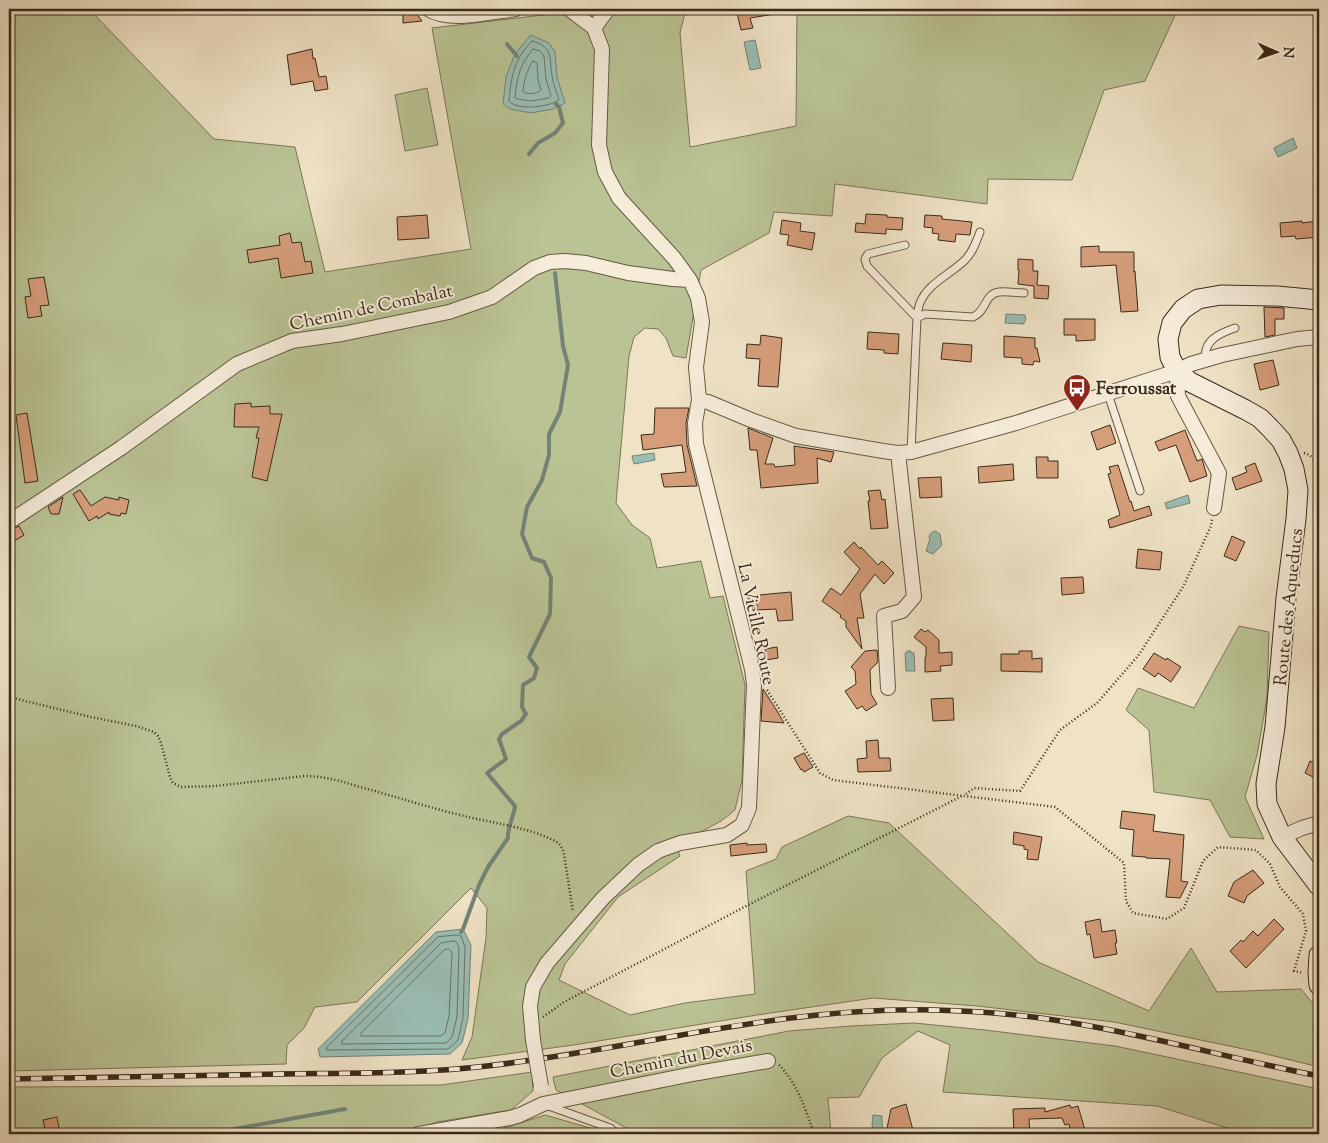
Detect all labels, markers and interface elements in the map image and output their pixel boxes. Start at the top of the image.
north arrow [1250,28,1300,78]
text: N [1277,46,1297,58]
street label: Chemin de Combalat [288,279,455,339]
bus stop icon: Ferroussat [1062,373,1092,412]
place label: Ferroussat [1096,377,1177,403]
street label: Route des Aqueducs [1269,527,1311,687]
street label: La Vieille Route [729,561,781,688]
street label: Chemin du Devais [608,1033,755,1086]

